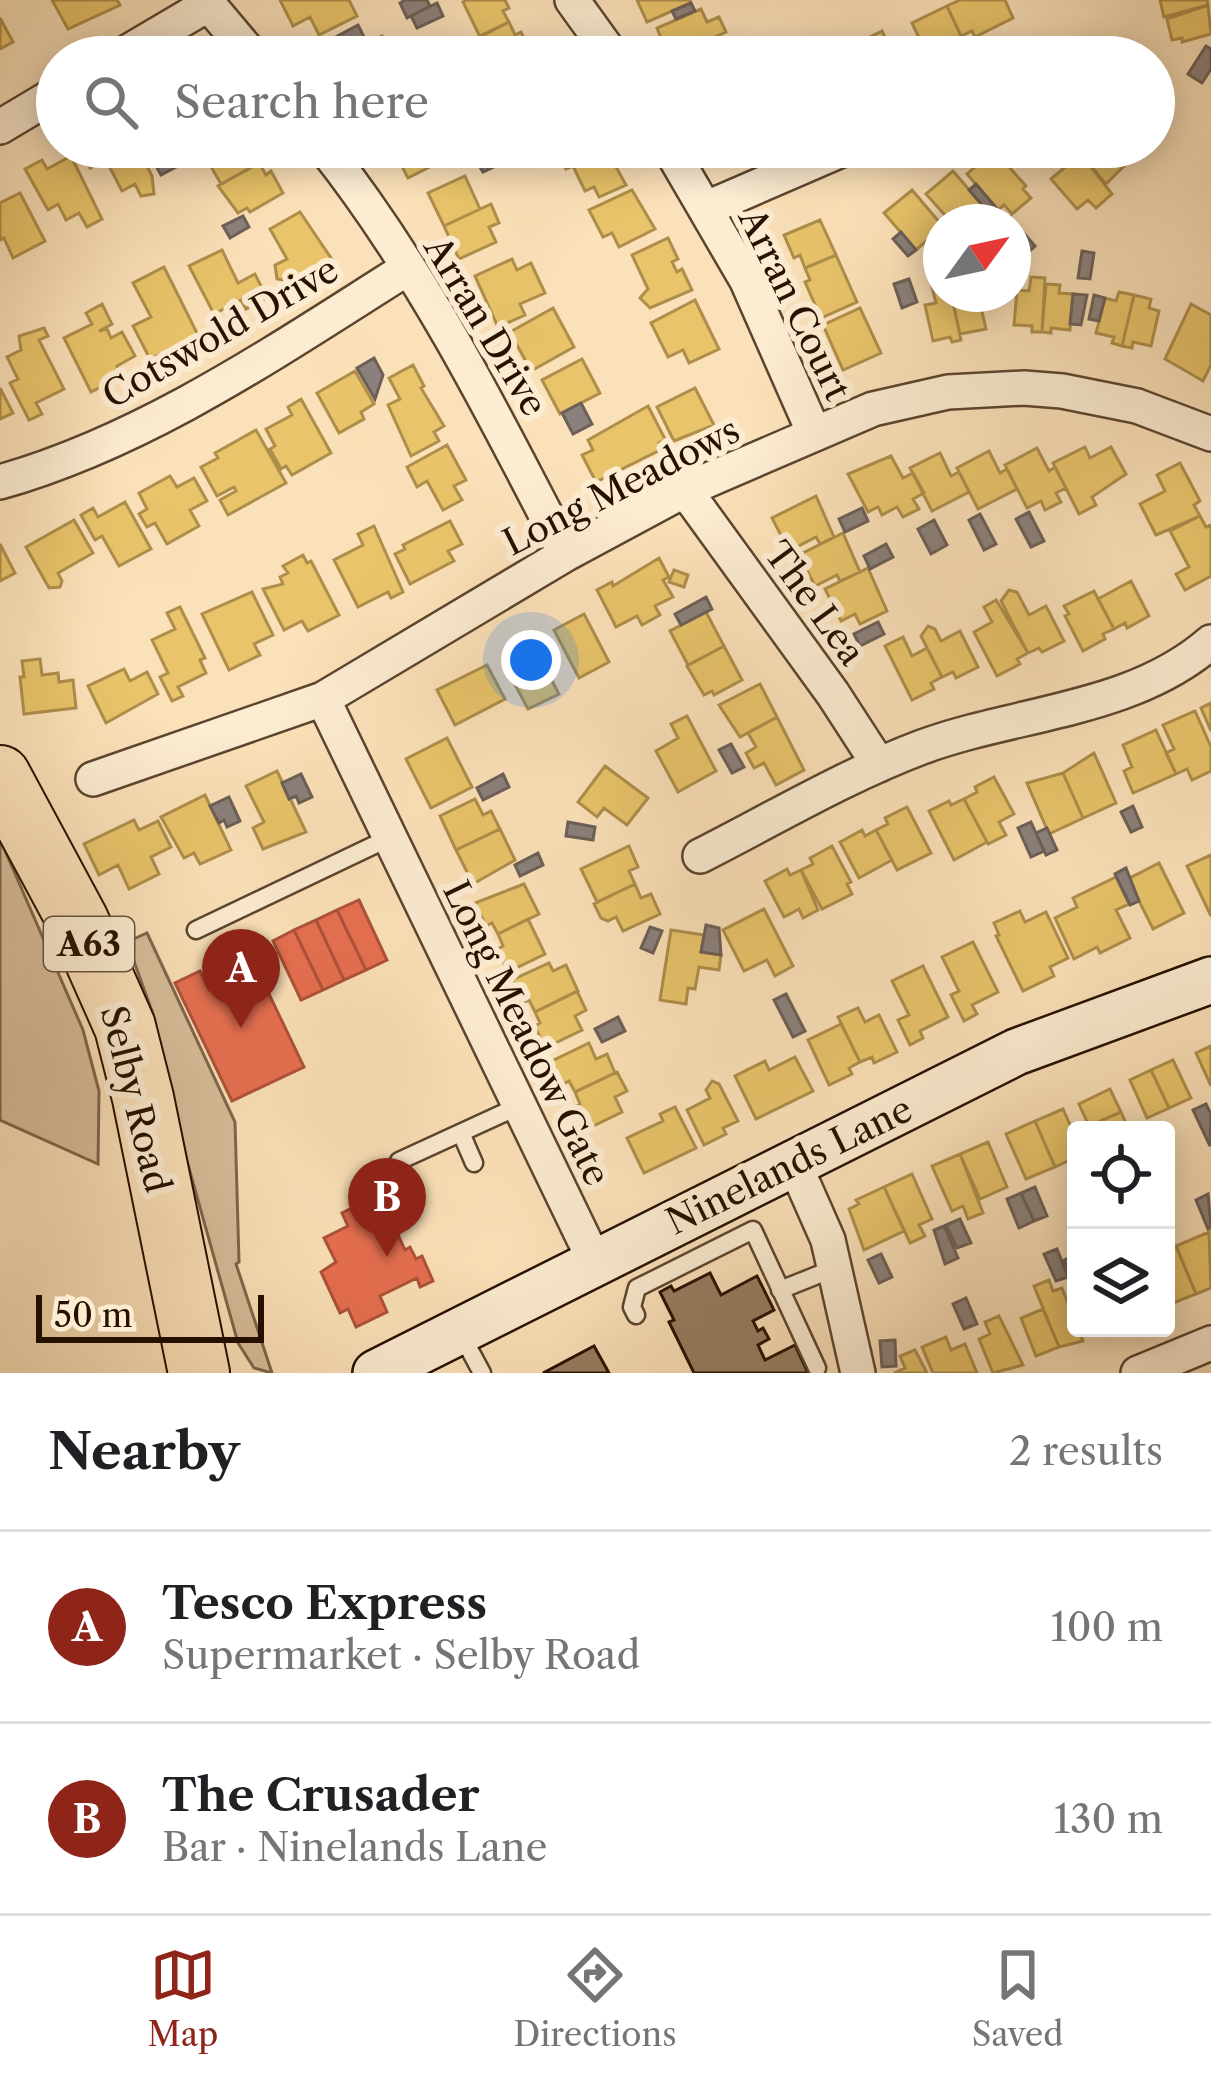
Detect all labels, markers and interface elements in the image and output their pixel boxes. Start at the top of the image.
search box [36,36,1175,168]
icon: search [78,69,144,135]
text: Search here [174,74,429,130]
street label: Arran Court [729,200,860,407]
north arrow [923,204,1031,312]
street label: Arran Drive [415,227,557,424]
street label: Cotswold Drive [94,247,346,417]
street label: Long Meadows [496,408,746,564]
street label: The Lea [755,533,875,673]
your location [501,630,561,690]
street label: Long Meadow Gate [434,873,620,1193]
road number: A63 [44,917,134,971]
pin: A [202,929,280,1028]
street label: Selby Road [92,1001,180,1197]
street label: Ninelands Lane [659,1087,919,1243]
map controls [1067,1121,1175,1337]
button: locate [1067,1121,1175,1229]
pin: B [348,1158,426,1257]
button: layers [1067,1229,1175,1337]
scale bar [36,1289,264,1342]
text: 50 m [54,1295,132,1336]
text: Nearby [48,1420,240,1482]
text: 2 results [1009,1427,1163,1475]
text: Tesco Express [162,1575,487,1631]
text: A [72,1603,102,1651]
text: 100 m [1050,1603,1163,1651]
text: Supermarket · Selby Road [162,1631,640,1679]
text: The Crusader [162,1767,480,1823]
text: B [73,1795,102,1843]
text: 130 m [1054,1795,1163,1843]
text: Bar · Ninelands Lane [162,1823,547,1871]
tab: Map [148,1942,218,2055]
tab: Directions [514,1942,677,2055]
tab: Saved [972,1942,1063,2055]

